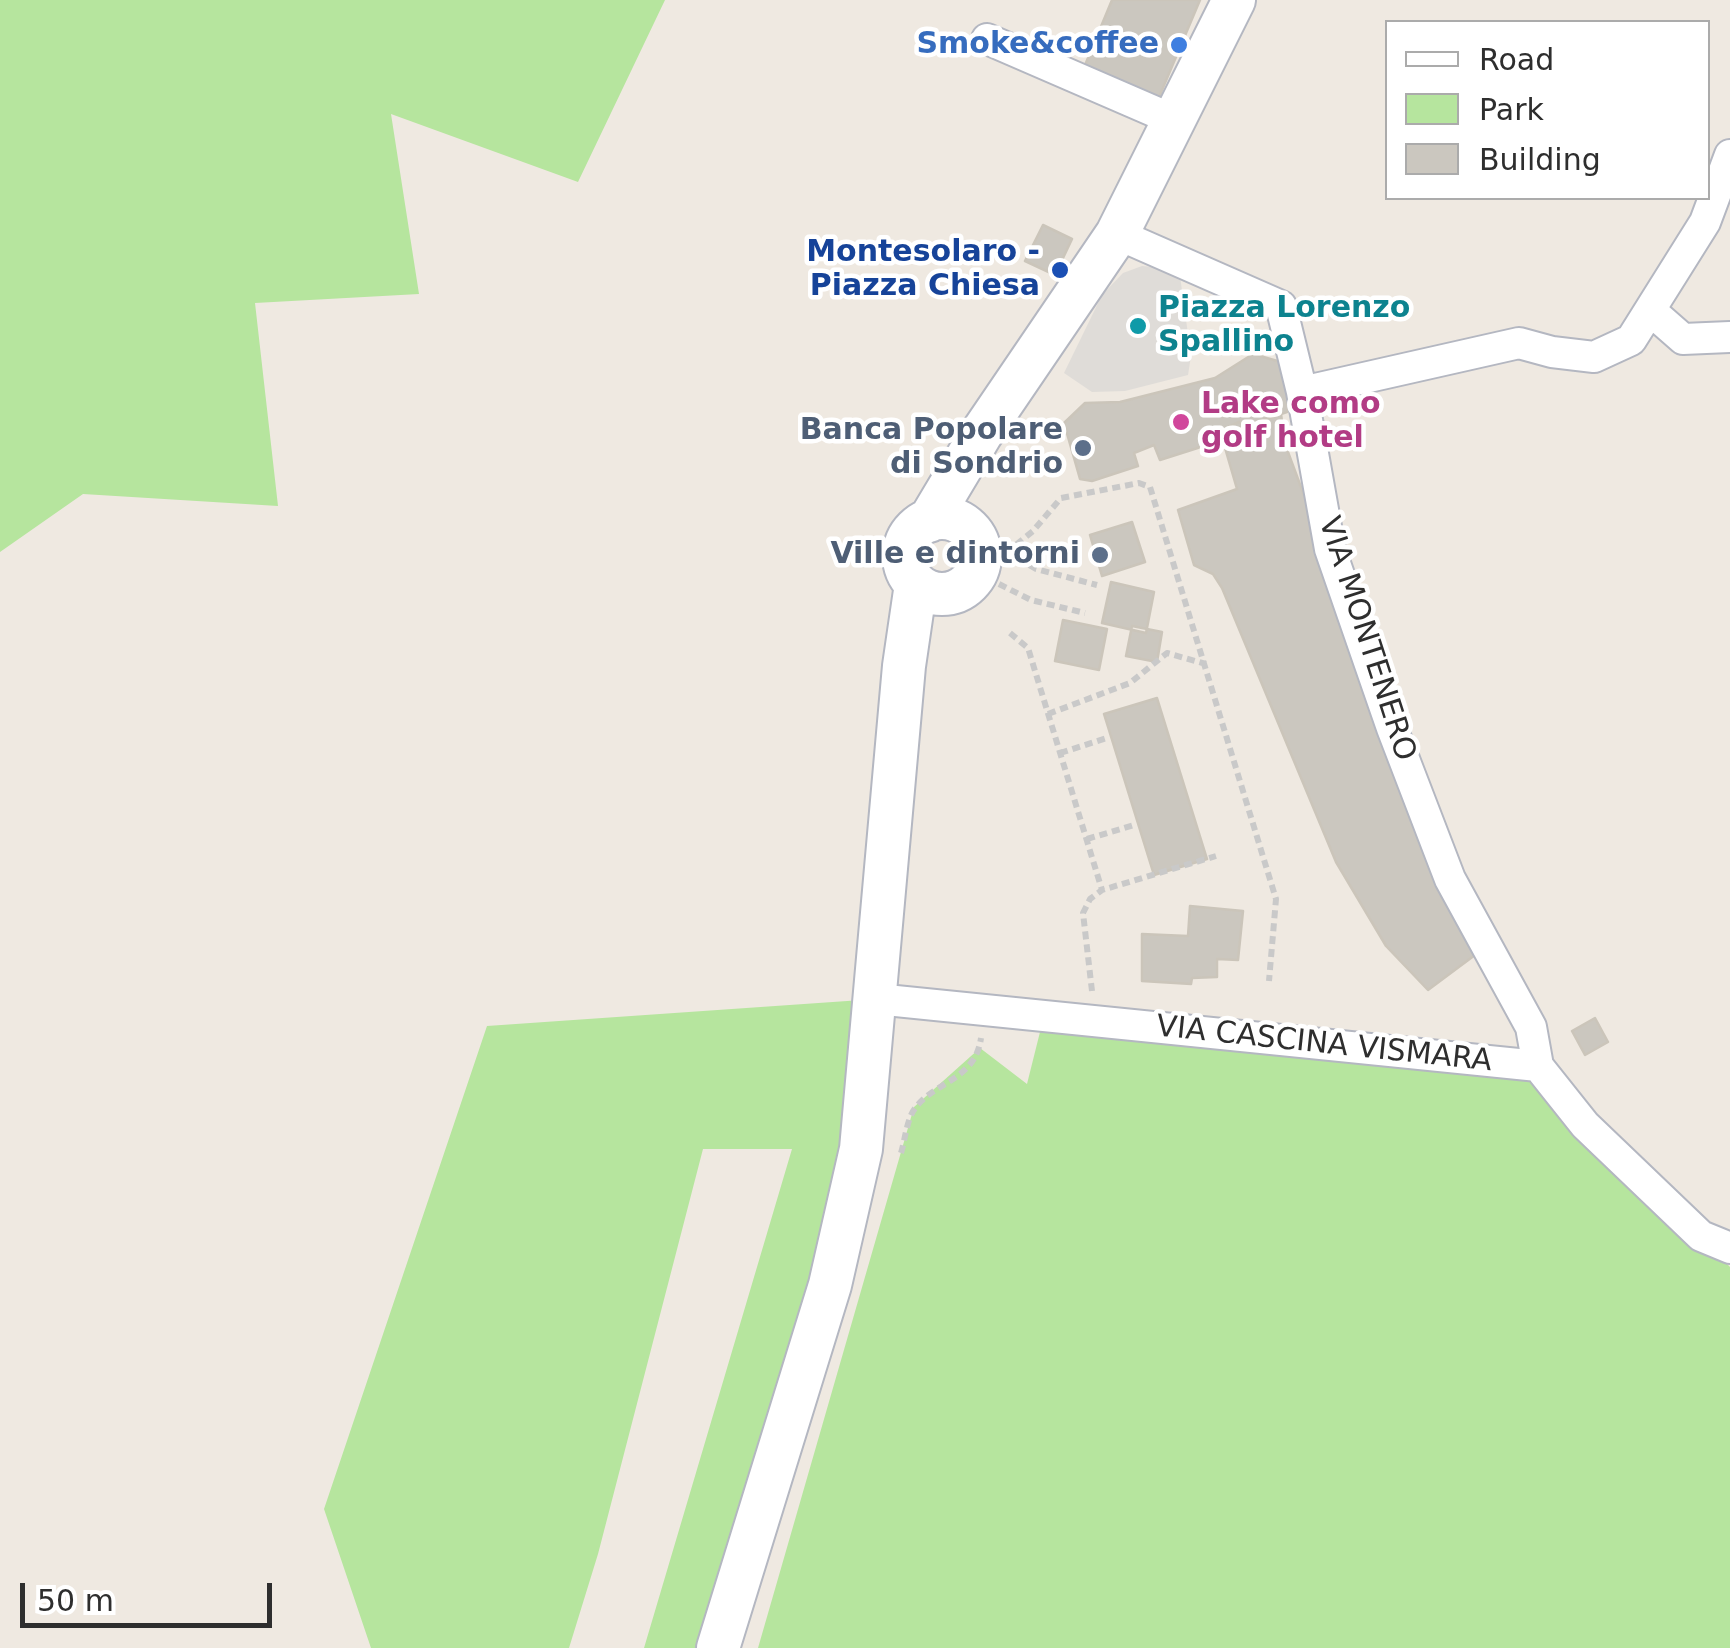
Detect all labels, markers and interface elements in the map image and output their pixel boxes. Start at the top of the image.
legend [1385,20,1710,200]
place label: Smoke&coffee [916,27,1159,63]
marker: Smoke&coffee [1168,34,1190,56]
text: Road [1479,42,1554,77]
text: Park [1479,92,1544,127]
text: Building [1479,142,1601,177]
place label: Montesolaro - Piazza Chiesa [806,235,1040,306]
marker: Montesolaro - Piazza Chiesa [1049,259,1071,281]
place label: Piazza Lorenzo Spallino [1158,291,1410,362]
marker: Piazza Lorenzo Spallino [1127,315,1149,337]
place label: Lake como golf hotel [1201,387,1381,458]
marker: Lake como golf hotel [1170,411,1192,433]
place label: Banca Popolare di Sondrio [800,413,1063,484]
marker: Banca Popolare di Sondrio [1072,437,1094,459]
street label: VIA MONTENERO [1310,512,1422,766]
place label: Ville e dintorni [830,537,1080,573]
marker: Ville e dintorni [1089,544,1111,566]
street label: VIA CASCINA VISMARA [1154,1009,1494,1081]
scale bar [25,1563,278,1625]
text: 50 m [37,1583,114,1618]

